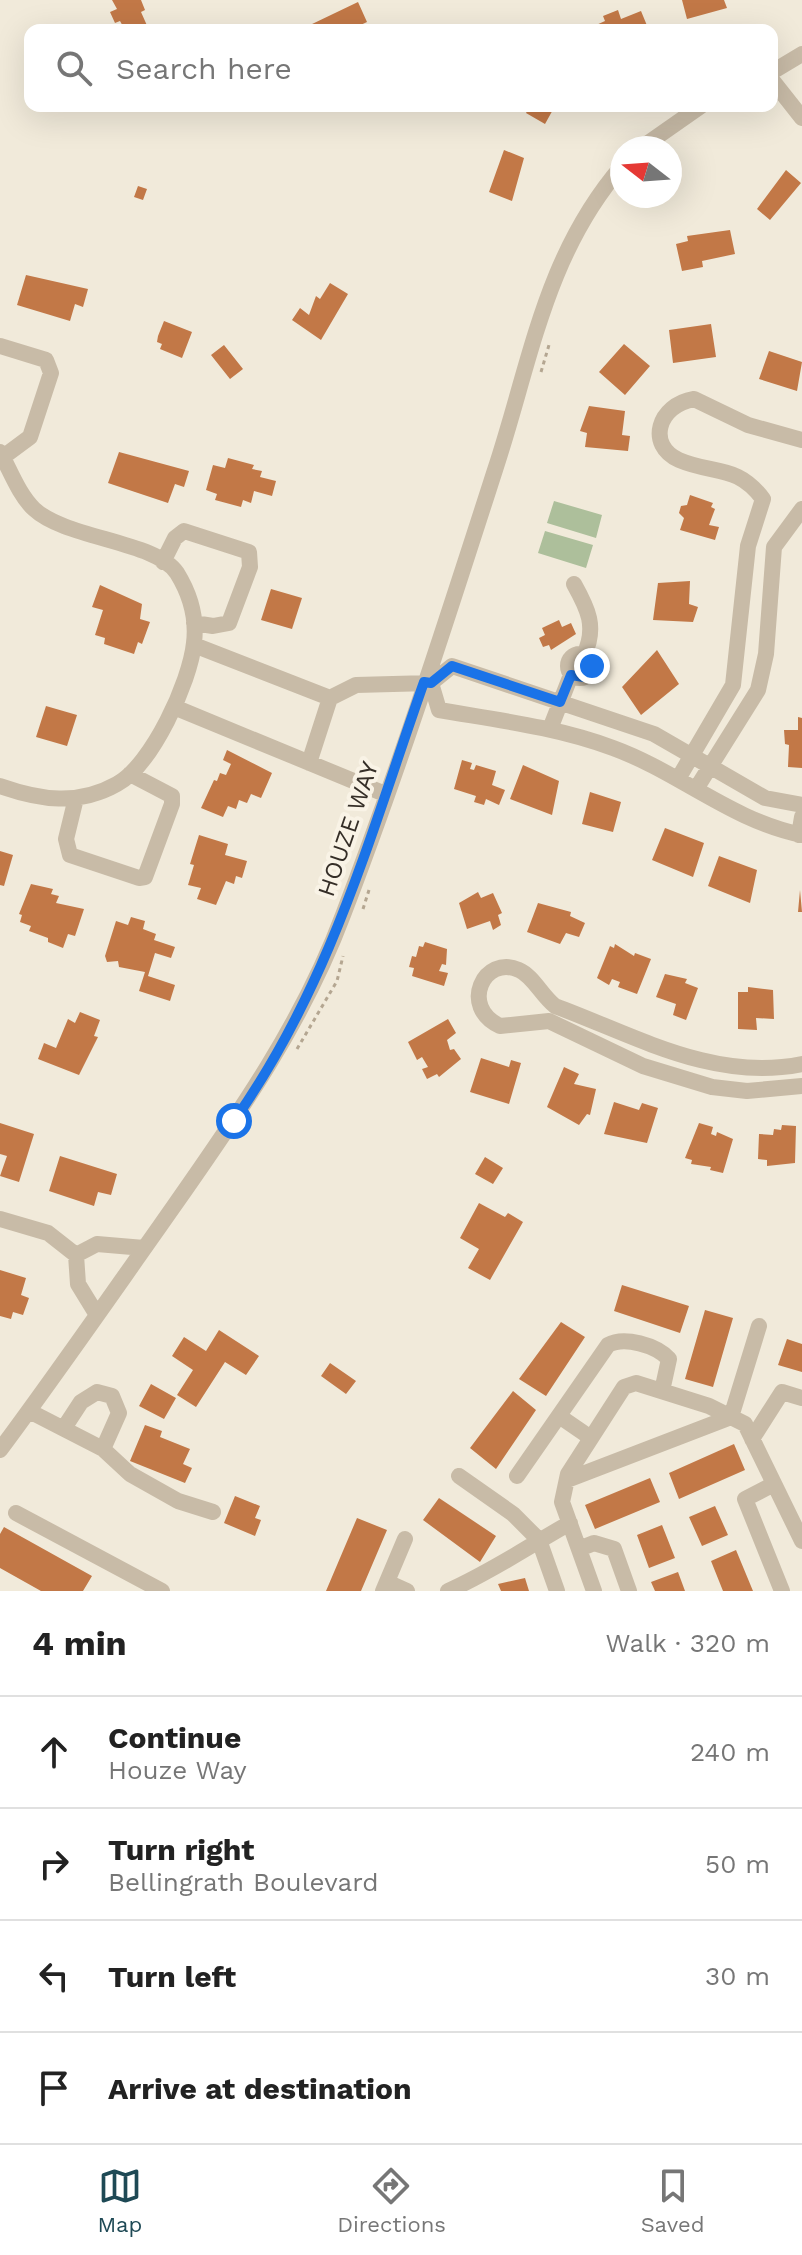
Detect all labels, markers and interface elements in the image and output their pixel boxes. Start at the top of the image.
search box [24,24,778,112]
icon: search [52,46,96,90]
text: Search here [116,51,292,86]
north arrow [610,136,682,208]
route end [574,648,610,684]
street label: HOUZE WAY [312,758,384,900]
route start [216,1103,252,1139]
text: 4 min [32,1623,127,1663]
text: Walk · 320 m [605,1628,770,1658]
text: Continue [108,1720,241,1755]
icon: ahead [32,1730,76,1774]
text: 240 m [690,1737,770,1767]
text: Houze Way [108,1755,247,1785]
text: Turn right [108,1832,254,1867]
icon: right [32,1842,76,1886]
text: 50 m [705,1849,770,1879]
text: Bellingrath Boulevard [108,1867,379,1897]
icon: left [32,1954,76,1998]
text: Turn left [108,1959,236,1994]
text: 30 m [705,1961,770,1991]
icon: arrive [32,2066,76,2110]
text: Arrive at destination [108,2071,412,2106]
tab: Map [97,2164,142,2237]
tab: Directions [337,2164,446,2237]
tab: Saved [641,2164,705,2237]

